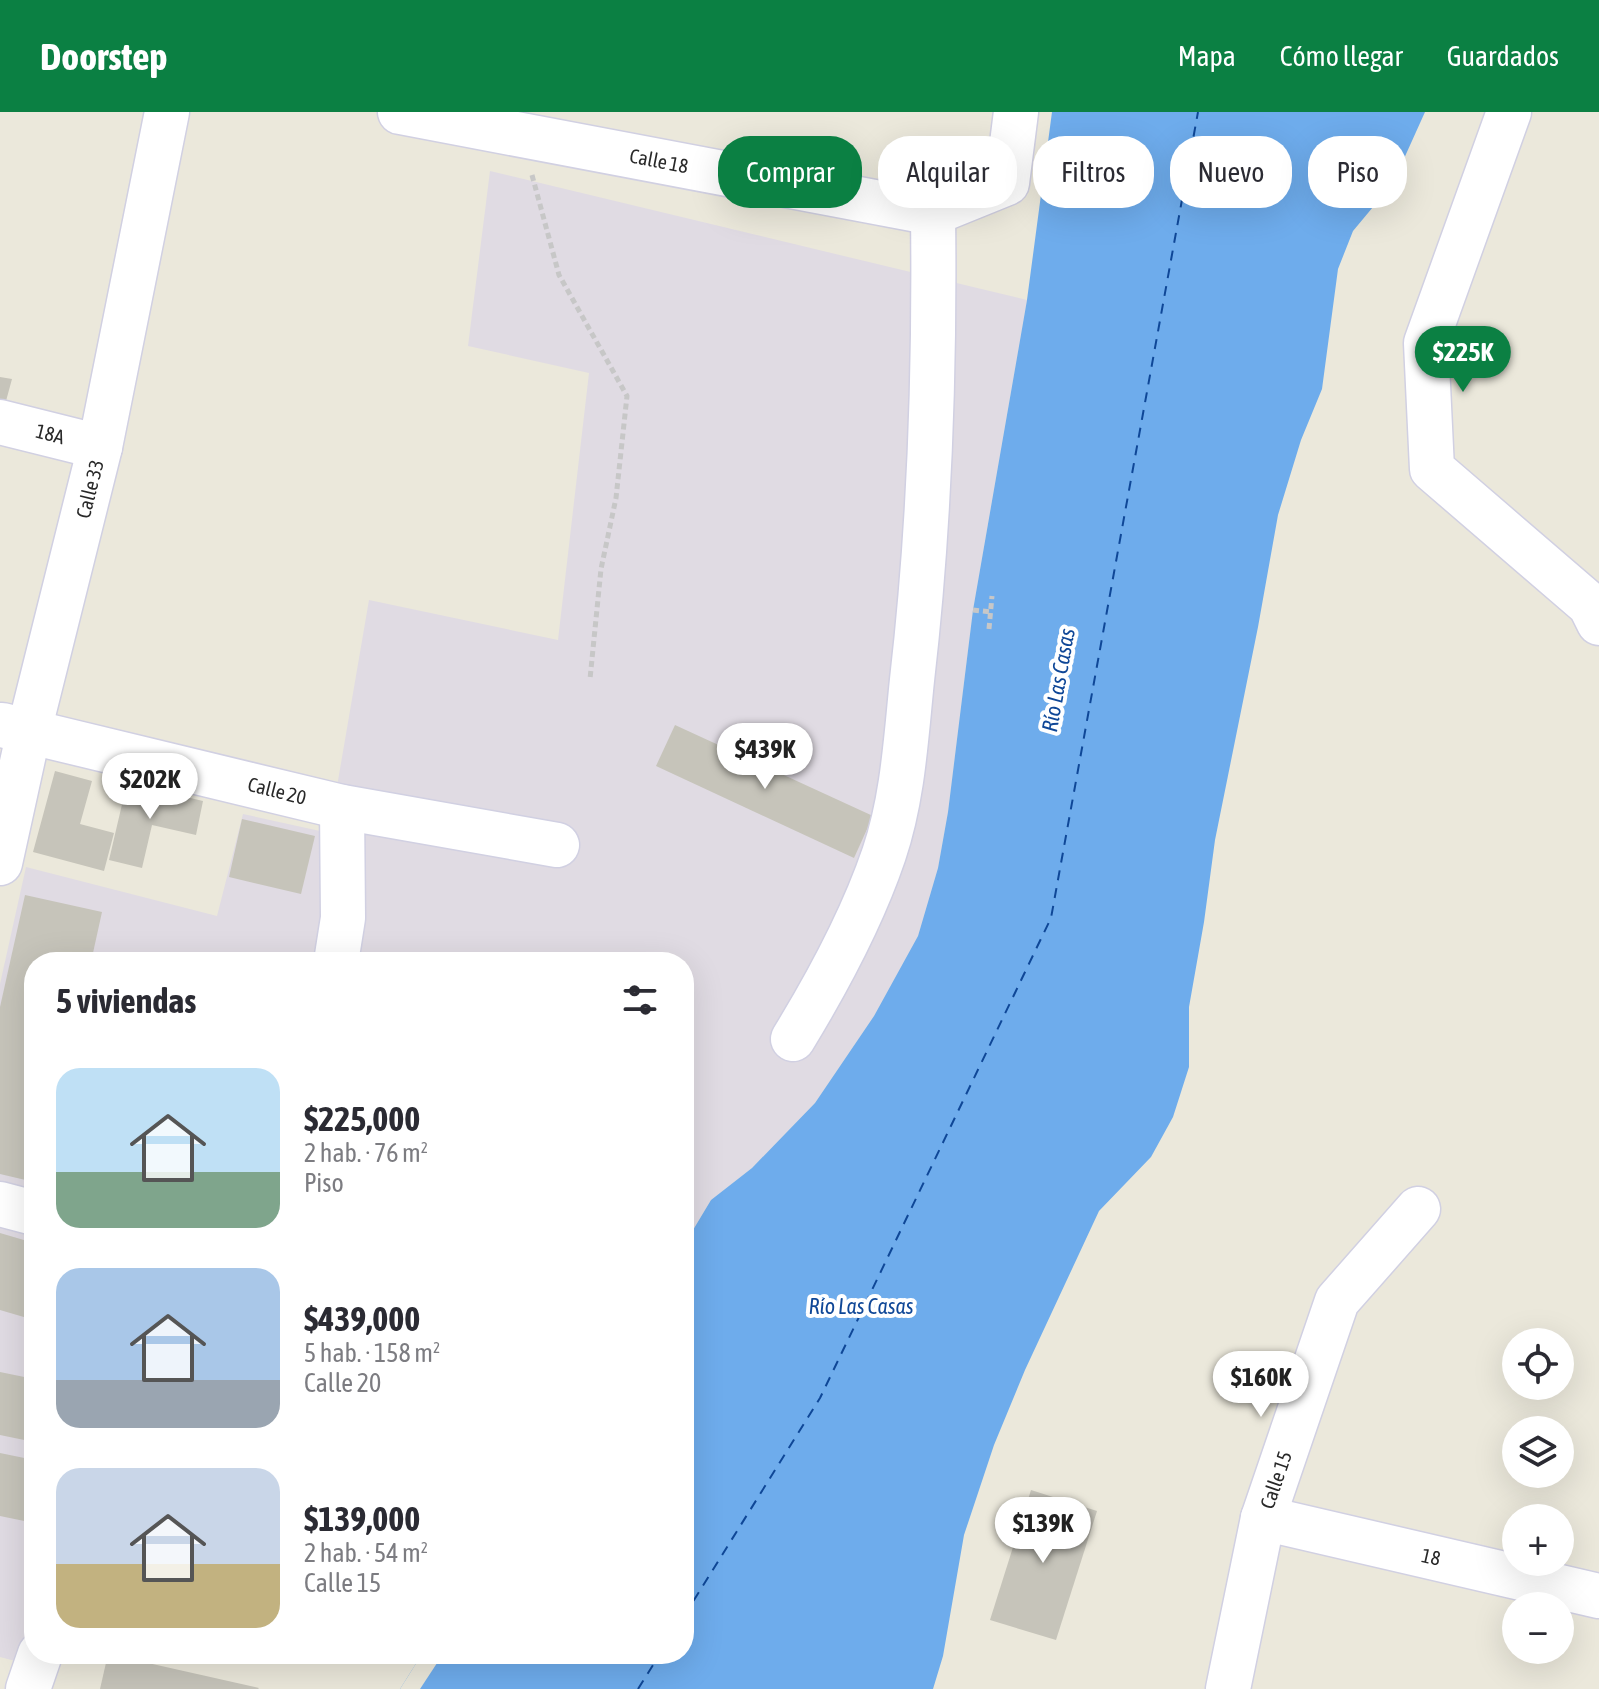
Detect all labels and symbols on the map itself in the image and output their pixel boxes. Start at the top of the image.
street label: Calle 18 [628,144,690,177]
pin: $225K [1407,326,1519,394]
street label: 18A [33,419,67,448]
street label: Calle 33 [71,457,108,520]
water label: Río Las Casas [1036,626,1080,734]
pin: $439K [709,723,821,791]
pin: $202K [94,753,206,821]
street label: Calle 20 [246,772,309,809]
water label: Río Las Casas [809,1293,914,1319]
pin: $160K [1205,1351,1317,1419]
street label: Calle 15 [1255,1448,1296,1512]
pin: $139K [987,1497,1099,1565]
street label: 18 [1419,1543,1443,1570]

